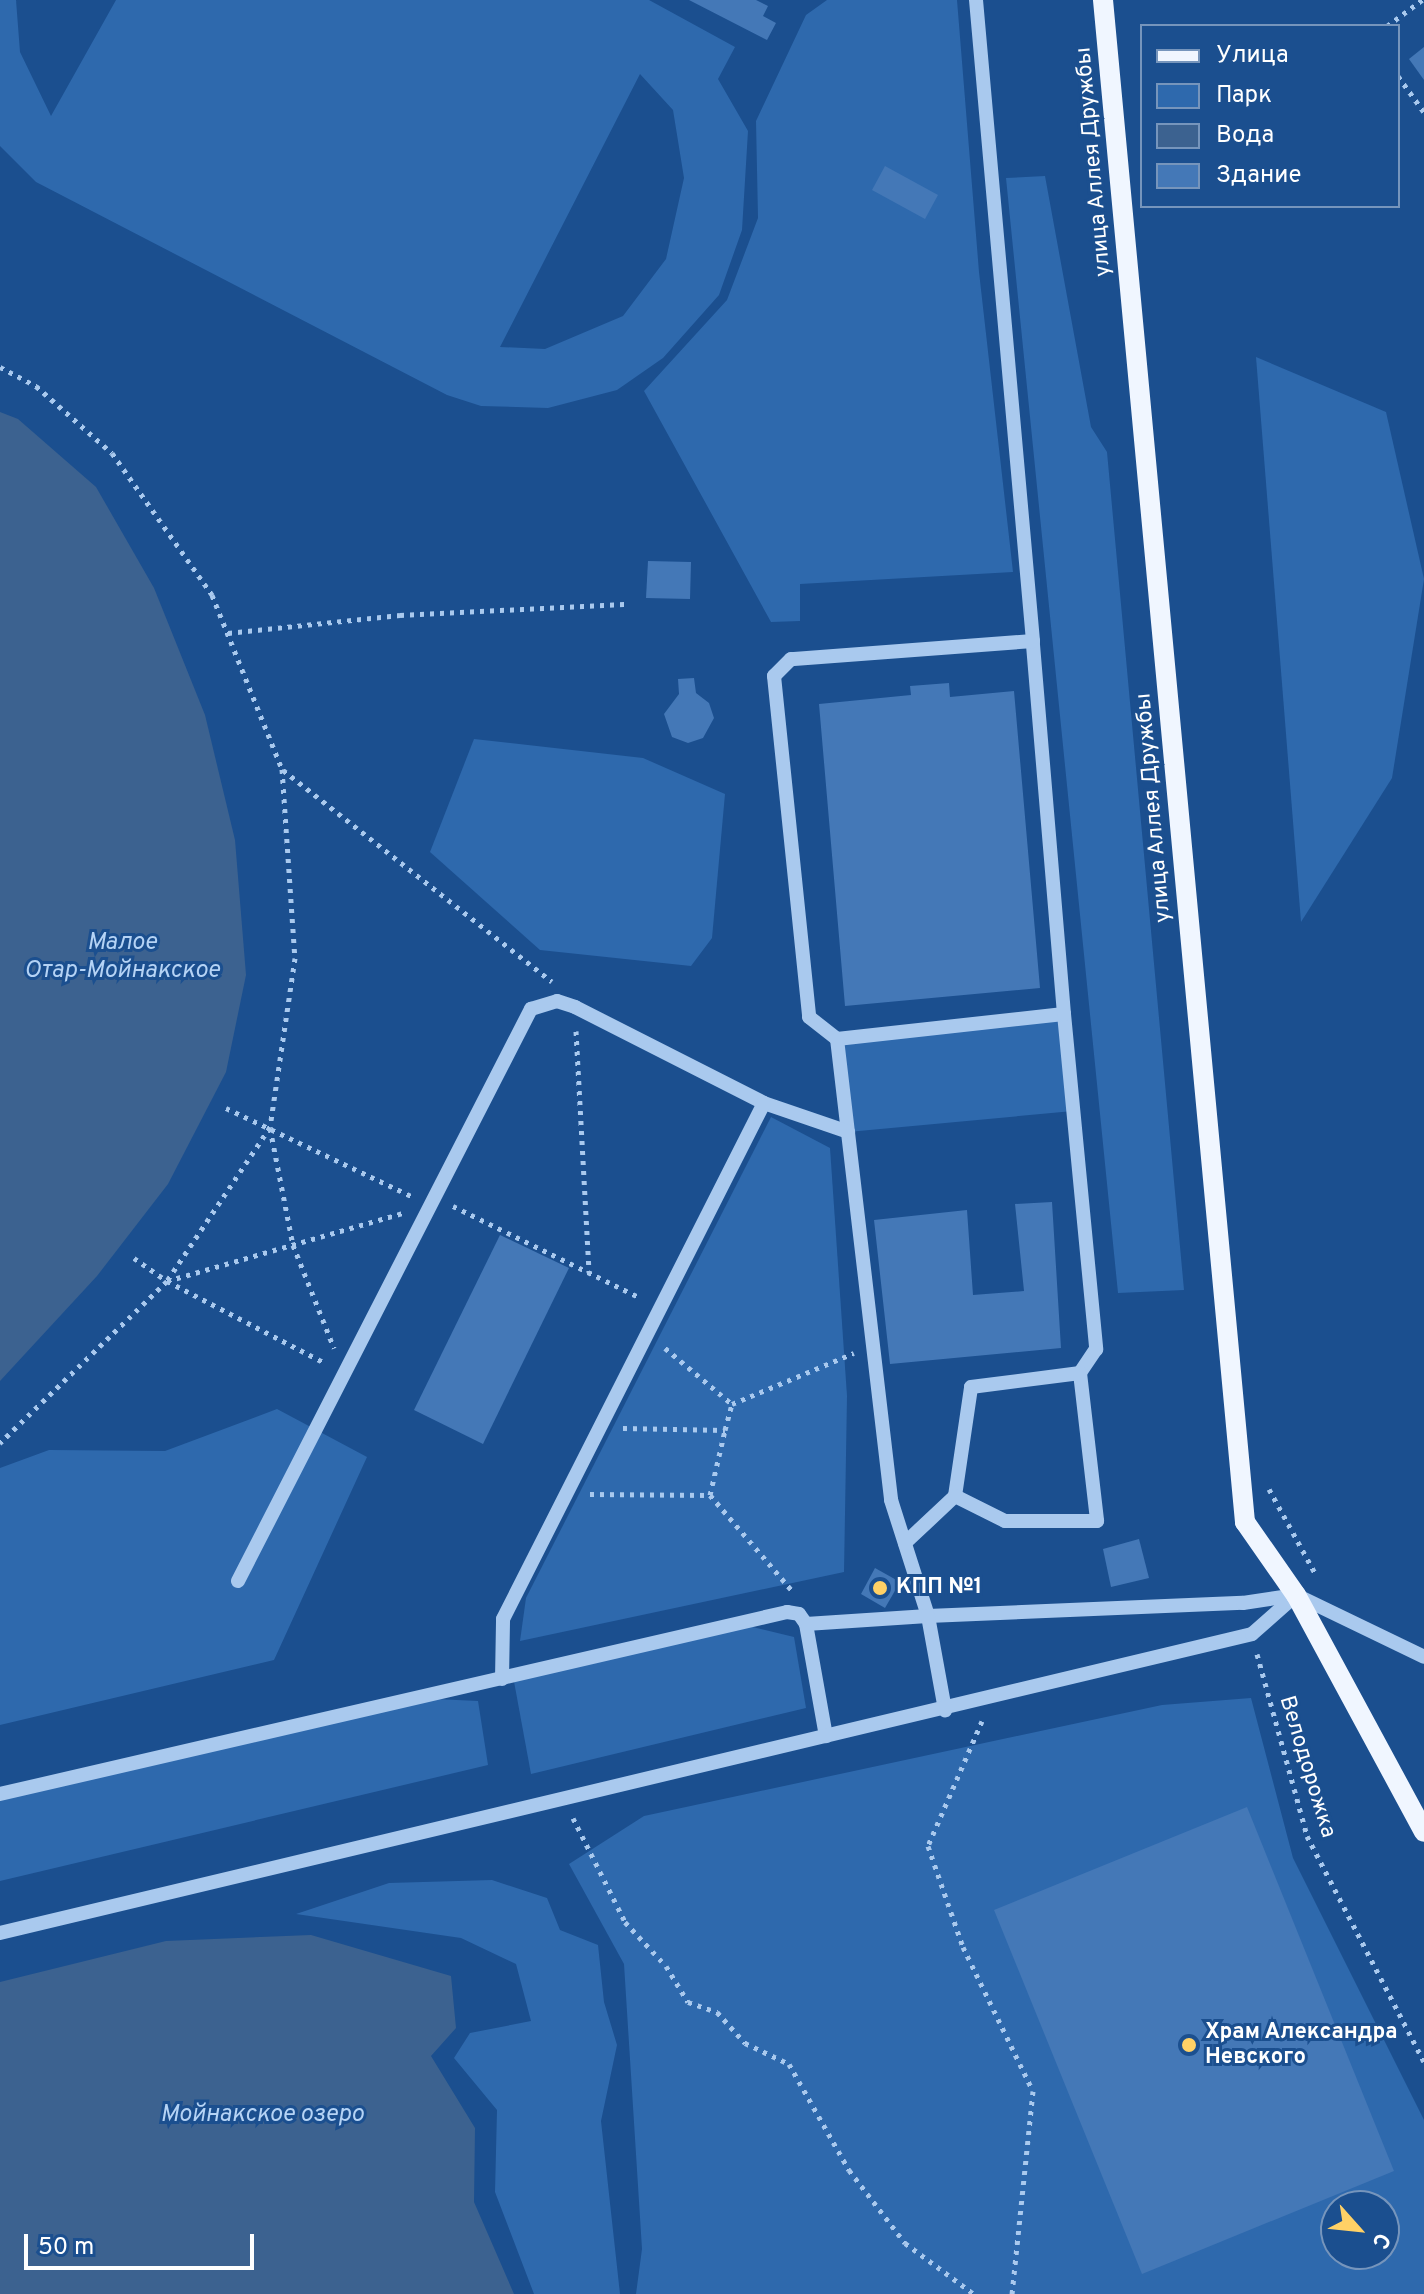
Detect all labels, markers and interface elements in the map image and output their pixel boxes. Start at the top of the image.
legend [1140,24,1400,208]
text: Улица [1216,41,1289,71]
street label: улица Аллея Дружбы [1071,46,1117,278]
text: Парк [1216,81,1272,111]
text: Вода [1216,121,1274,151]
text: Здание [1216,161,1302,191]
street label: улица Аллея Дружбы [1131,692,1177,924]
water label: Малое Отар-Мойнакское [24,930,220,986]
place label: КПП №1 [896,1575,982,1601]
marker: КПП №1 [871,1579,889,1597]
street label: Велодорожка [1273,1693,1341,1841]
place label: Храм Александра Невского [1205,2019,1398,2070]
marker: Храм Александра Невского [1180,2036,1198,2054]
water label: Мойнакское озеро [160,2102,364,2130]
north arrow [1320,2190,1400,2270]
scale bar [28,2218,258,2268]
text: С [1365,2228,1395,2253]
text: 50 m [38,2233,94,2263]

